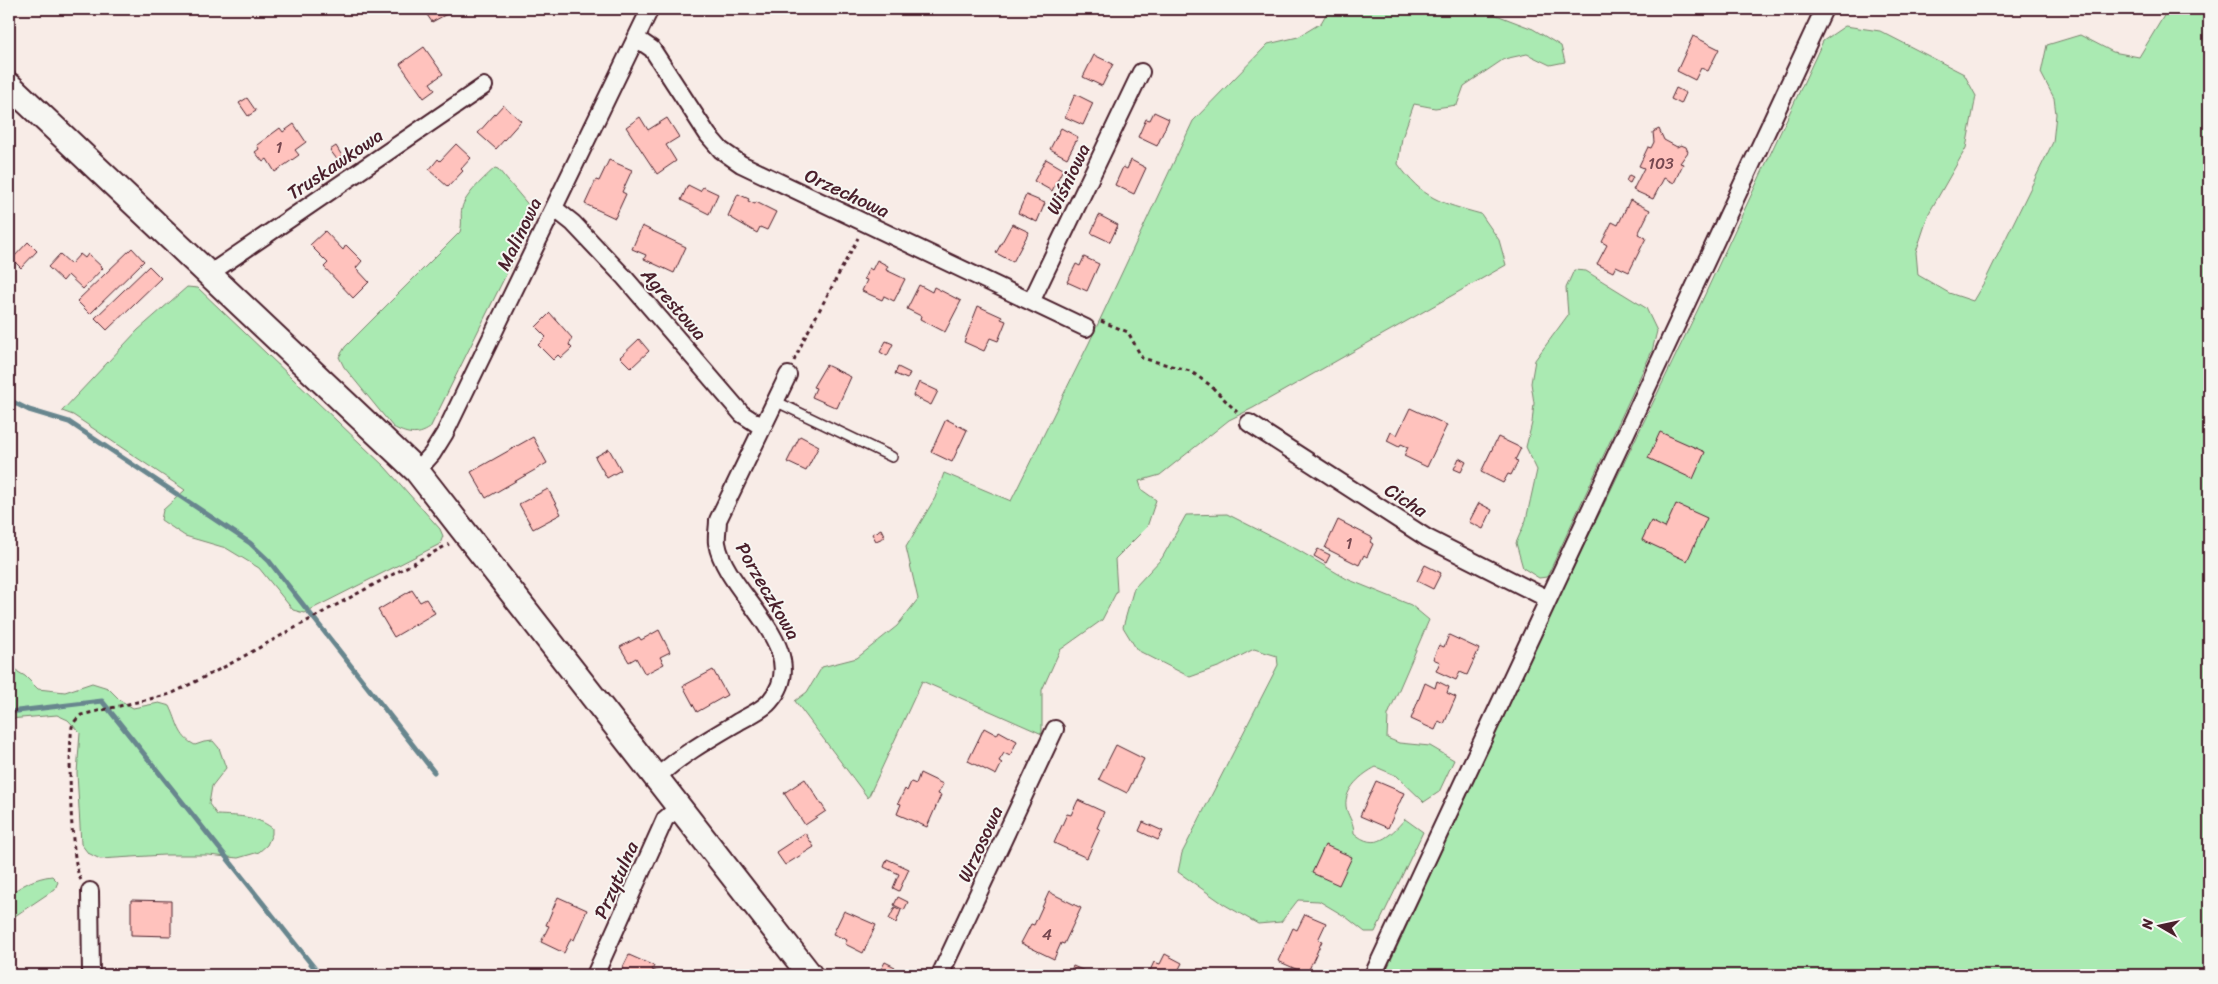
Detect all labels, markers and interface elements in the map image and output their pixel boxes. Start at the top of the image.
street label: Truskawkowa [280,119,390,209]
house number: 1 [276,133,283,162]
street label: Wiśniowa [1036,137,1100,220]
house number: 103 [1648,149,1674,178]
street label: Orzechowa [799,159,895,227]
street label: Malinowa [487,191,551,276]
street label: Agrestowa [632,259,716,348]
street label: Cicha [1378,474,1435,527]
house number: 1 [1346,529,1353,558]
street label: Porzeczkowa [727,536,810,647]
street label: Wrzosowa [948,800,1012,888]
street label: Przytulna [584,835,648,924]
north arrow [2136,902,2186,952]
text: N [2134,917,2161,932]
house number: 4 [1042,920,1052,949]

